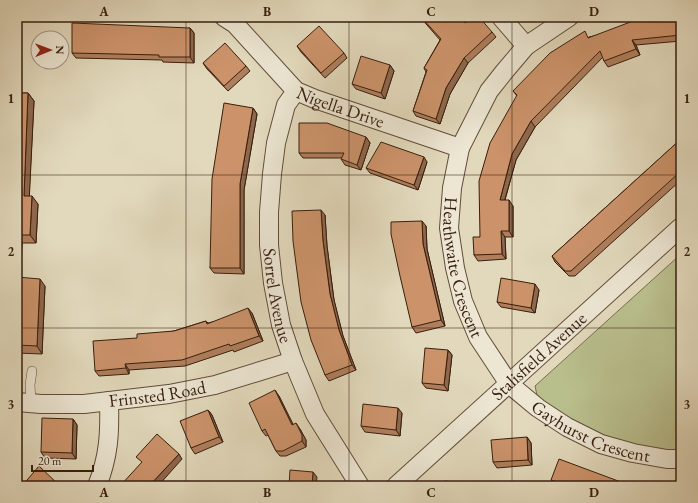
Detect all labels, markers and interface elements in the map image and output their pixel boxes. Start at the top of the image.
text: A [98,3,109,20]
text: B [263,3,271,20]
text: C [426,3,436,20]
text: D [589,3,599,20]
north arrow [30,30,70,70]
text: N [53,45,67,54]
street label: Nigella Drive [293,81,388,133]
text: 1 [8,90,15,107]
text: 1 [684,90,691,107]
street label: Heathwaite Crescent [438,196,489,341]
text: 2 [8,243,15,260]
text: 2 [684,243,691,260]
street label: Sorrel Avenue [258,247,298,346]
street label: Stalisfield Avenue [486,307,591,405]
street label: Frinsted Road [107,375,209,412]
street label: Gayhurst Crescent [527,395,652,467]
text: 3 [8,396,15,413]
text: 3 [684,396,691,413]
scale bar [32,447,93,473]
text: 20 m [38,453,62,469]
text: A [98,484,109,501]
text: B [263,484,271,501]
text: C [426,484,436,501]
text: D [589,484,599,501]

